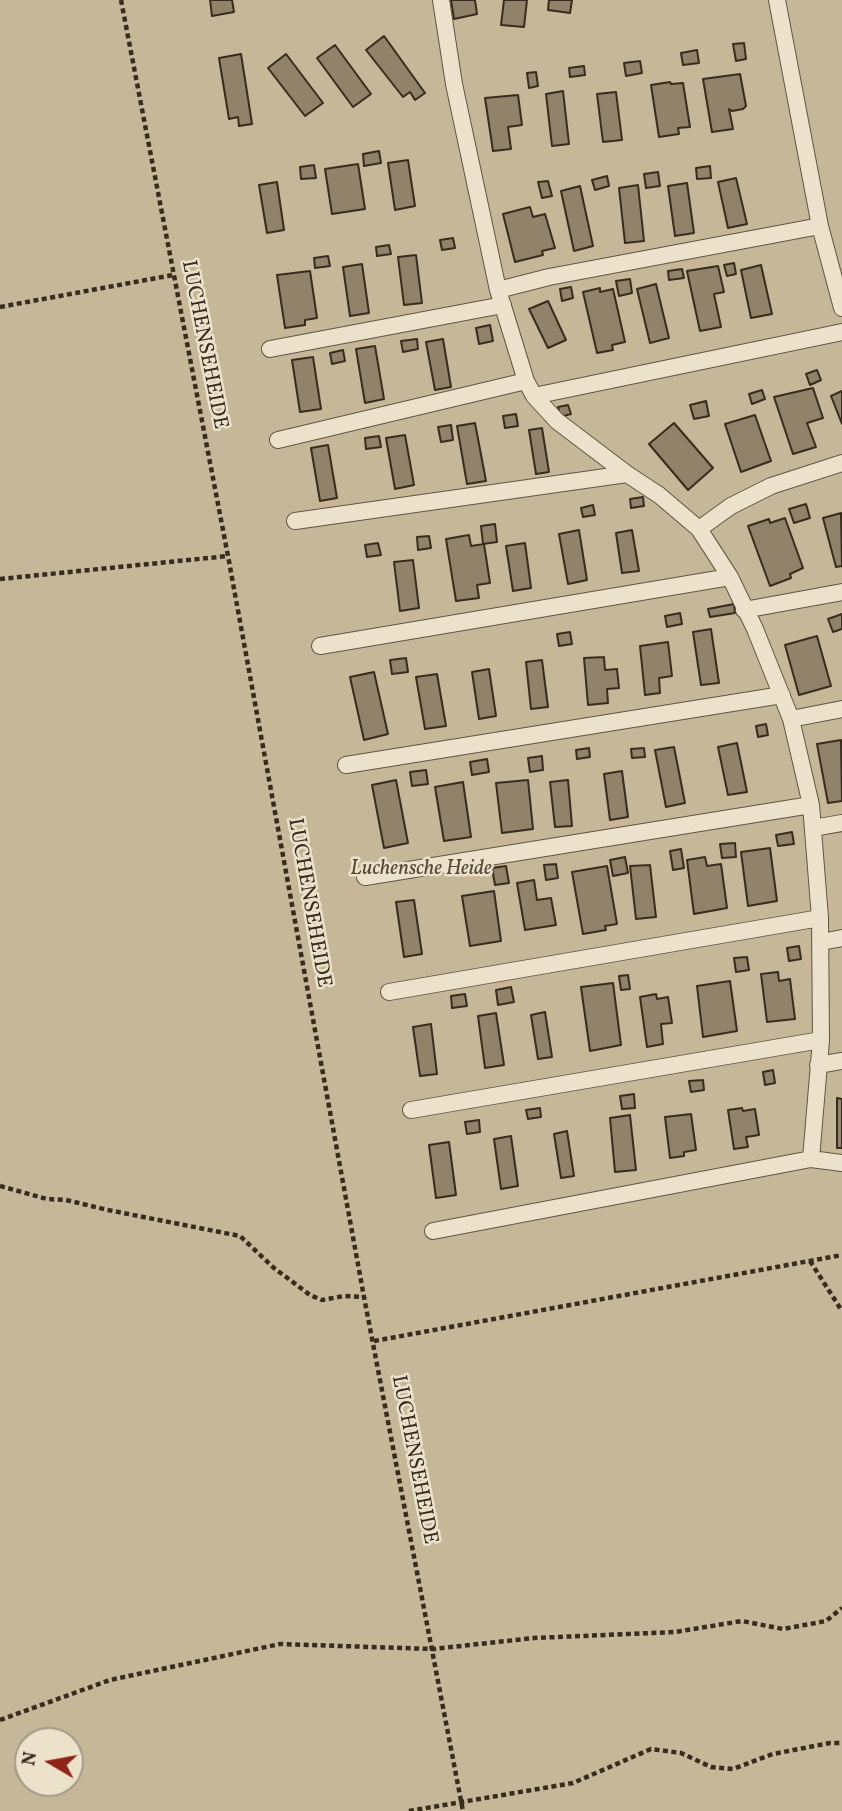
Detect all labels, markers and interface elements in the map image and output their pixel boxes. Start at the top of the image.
street label: LUCHENSEHEIDE [174,258,232,432]
street label: LUCHENSEHEIDE [281,816,335,990]
park label: Luchensche Heide [350,857,492,883]
street label: LUCHENSEHEIDE [384,1373,442,1547]
north arrow [14,1727,84,1797]
text: N [16,1750,44,1768]

